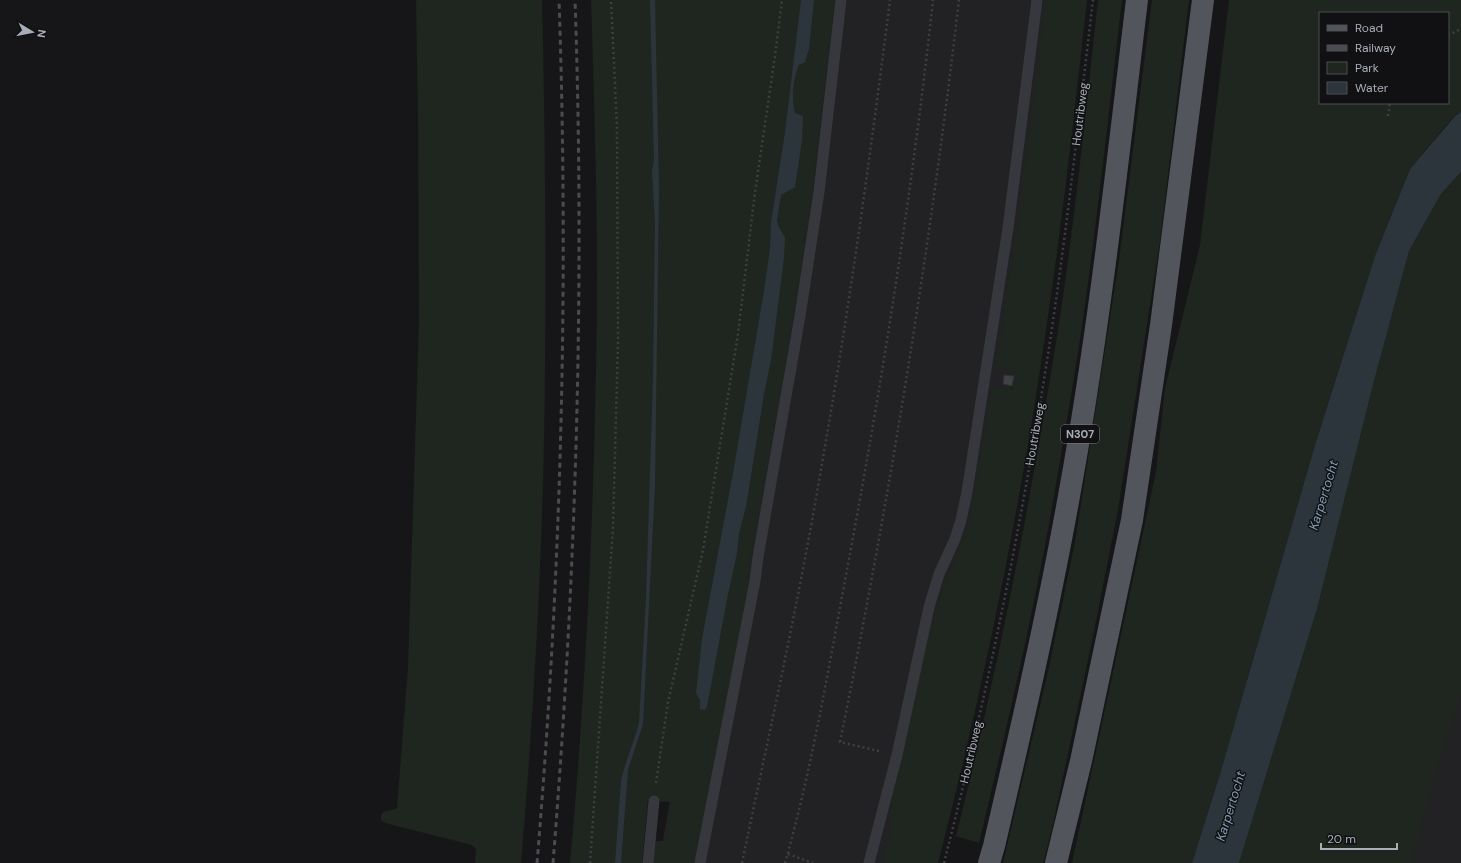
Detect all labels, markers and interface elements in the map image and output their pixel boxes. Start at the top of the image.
north arrow [12,12,52,52]
legend [1319,12,1449,104]
text: Road [1355,20,1383,36]
text: N [34,29,49,39]
text: Railway [1355,40,1396,56]
text: Park [1355,60,1379,76]
text: Water [1355,80,1389,96]
street label: Houtribweg [1068,81,1092,147]
street label: Houtribweg [1022,401,1048,467]
road number: N307 [1061,425,1099,443]
water label: Karpertocht [1305,457,1342,532]
street label: Houtribweg [956,719,986,785]
water label: Karpertocht [1212,768,1249,843]
scale bar [1321,825,1397,851]
text: 20 m [1327,831,1356,847]

